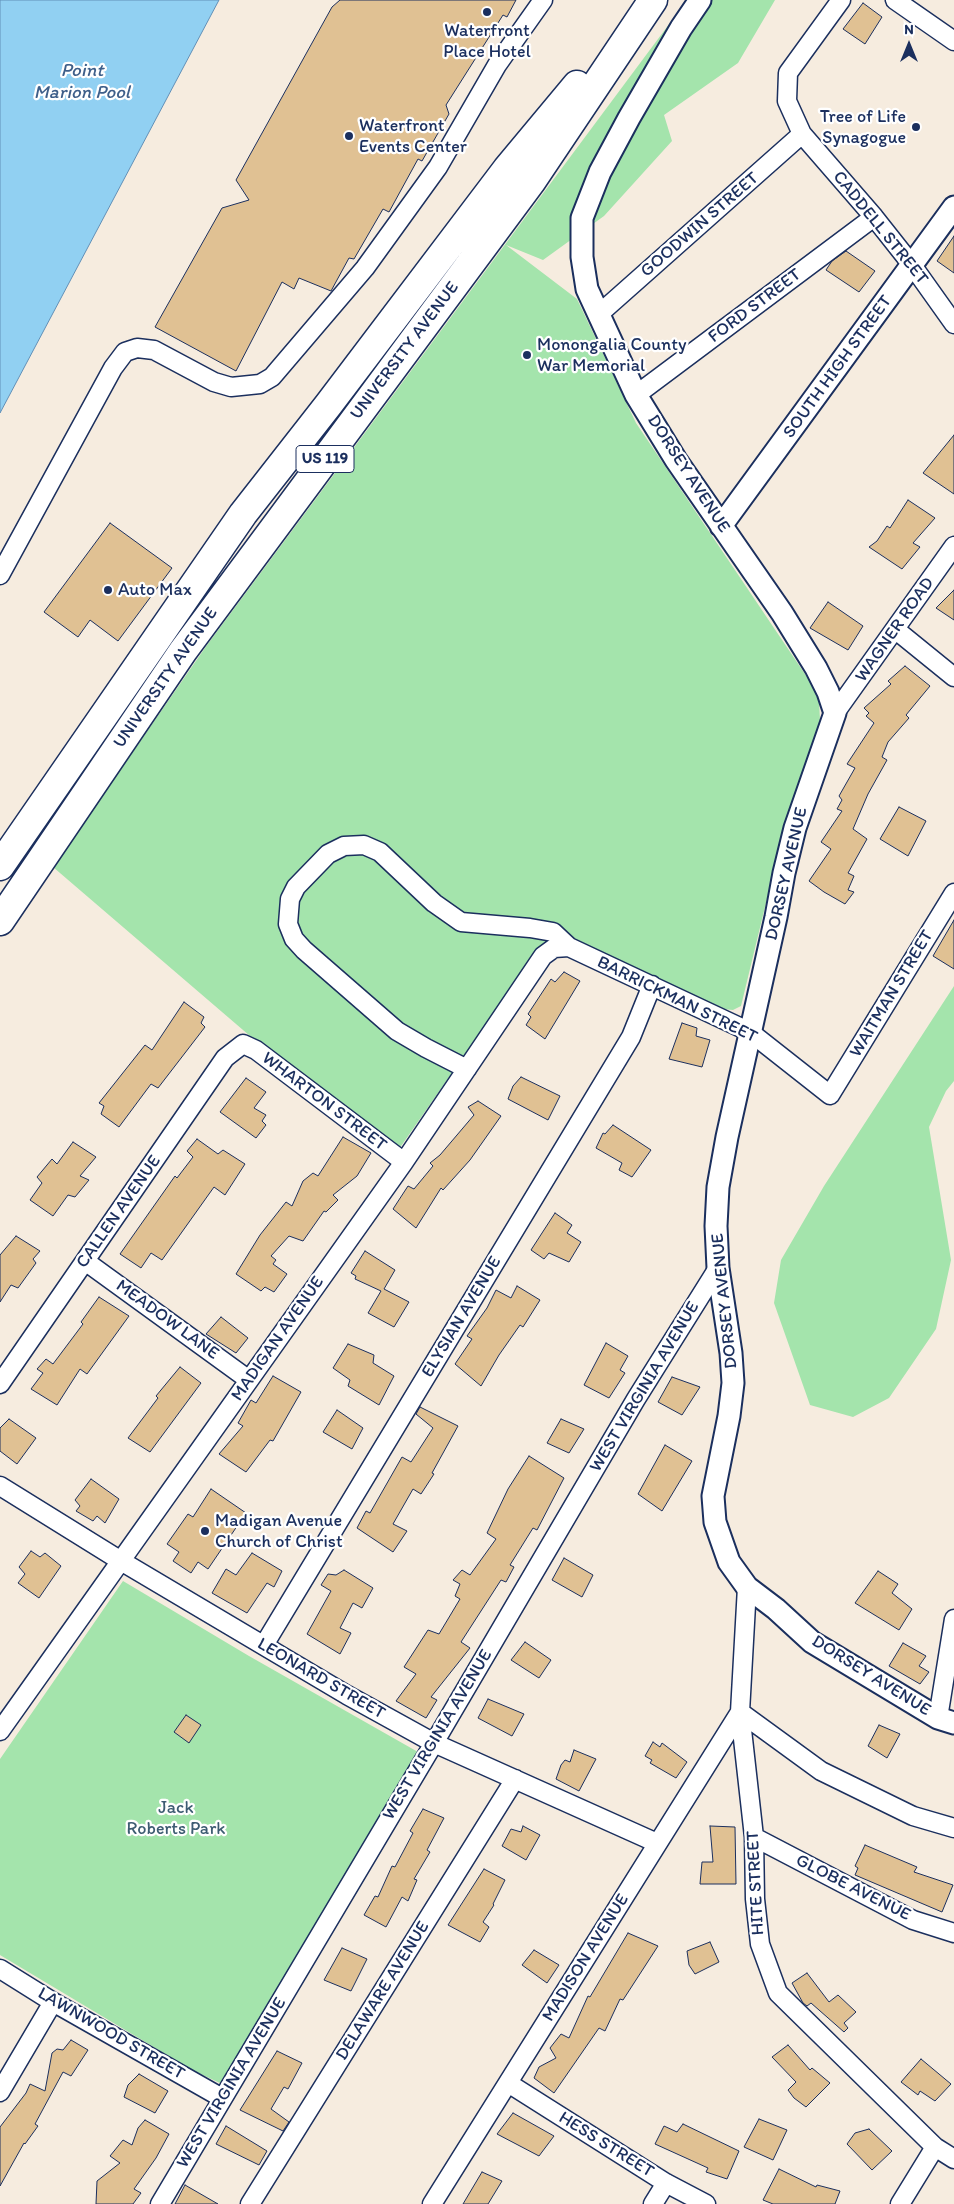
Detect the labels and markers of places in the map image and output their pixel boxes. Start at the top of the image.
marker: Waterfront Place Hotel [481,6,493,18]
place label: Waterfront Place Hotel [443,20,531,62]
place label: Tree of Life Synagogue [820,106,906,148]
place label: Waterfront Events Center [359,115,467,158]
marker: Tree of Life Synagogue [910,121,922,133]
marker: Waterfront Events Center [343,130,355,142]
place label: Monongalia County War Memorial [537,334,686,376]
marker: Monongalia County War Memorial [521,349,533,361]
place label: Auto Max [118,579,192,601]
marker: Auto Max [102,584,114,596]
place label: Madigan Avenue Church of Christ [215,1510,343,1552]
marker: Madigan Avenue Church of Christ [199,1525,211,1537]

